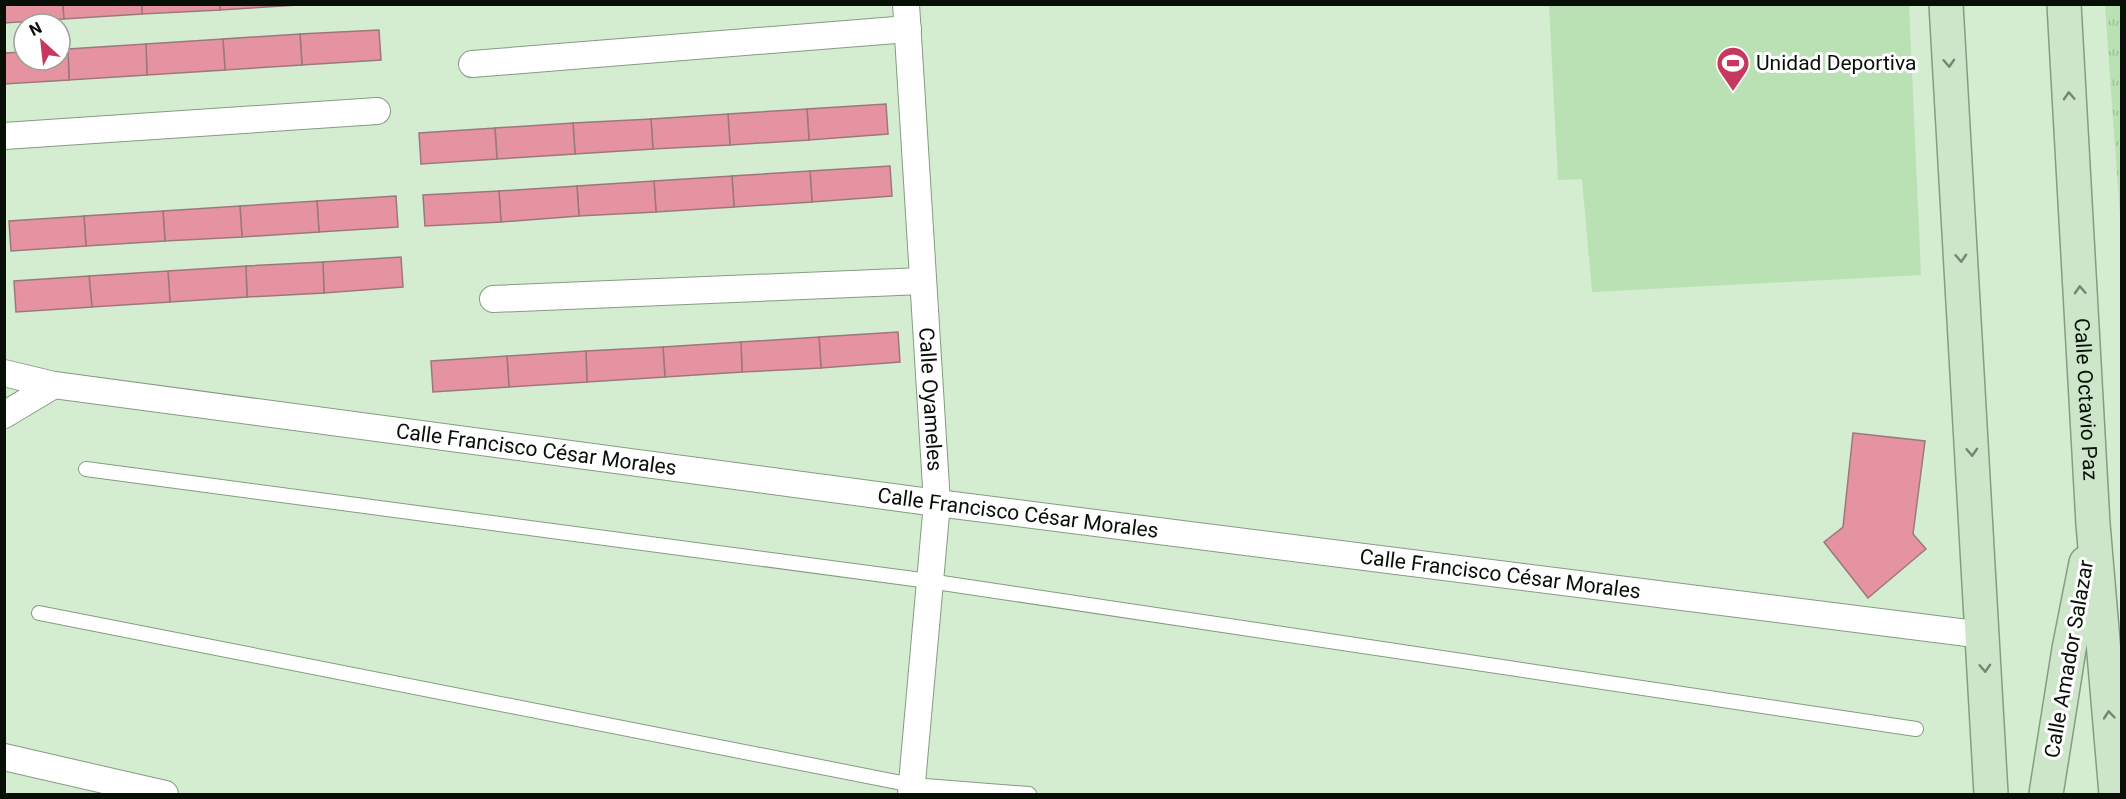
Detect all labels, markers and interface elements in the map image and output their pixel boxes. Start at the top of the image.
north arrow [12,12,72,72]
text: N [26,18,45,40]
sports icon: Unidad Deportiva [1715,45,1751,92]
place label: Unidad Deportiva [1756,51,1916,75]
one-way arrow [1942,58,1955,67]
one-way arrow [2063,91,2076,100]
one-way arrow [1954,253,1967,262]
one-way arrow [2074,286,2087,295]
street label: Calle Octavio Paz [2070,317,2103,481]
street label: Calle Oyameles [914,327,947,472]
street label: Calle Francisco César Morales [394,419,678,480]
one-way arrow [1966,448,1979,457]
street label: Calle Francisco César Morales [876,483,1160,543]
street label: Calle Francisco César Morales [1358,544,1642,604]
street label: Calle Amador Salazar [2040,558,2098,760]
one-way arrow [1978,663,1991,672]
one-way arrow [2103,711,2116,720]

